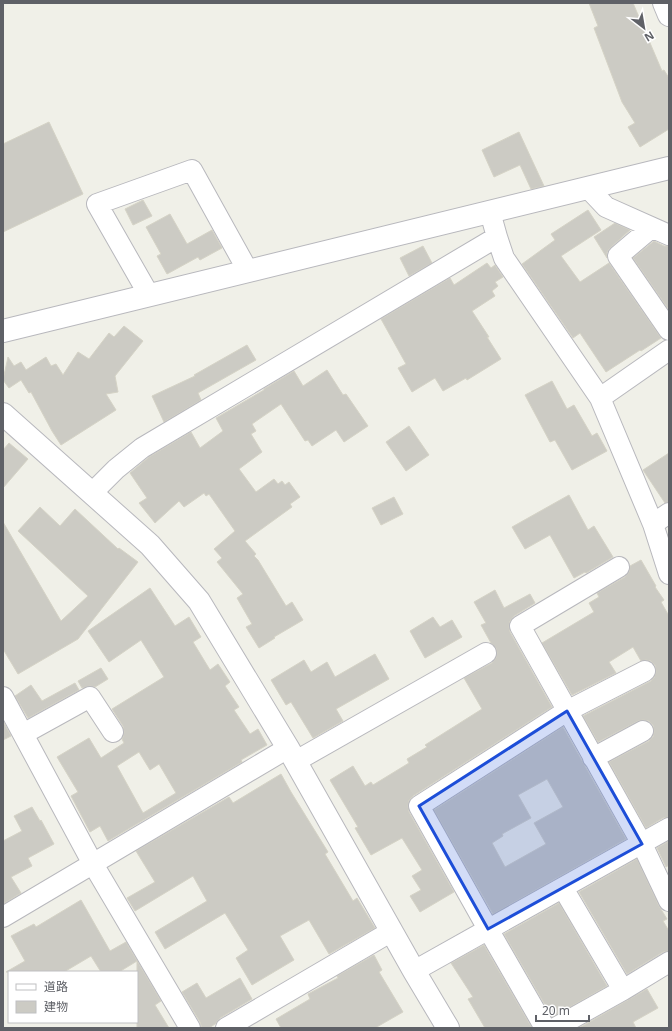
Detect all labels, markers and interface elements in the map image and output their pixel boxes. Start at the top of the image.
north arrow [624,8,664,48]
text: N [642,28,657,46]
legend [8,971,138,1023]
text: 道路 [44,978,68,995]
scale bar [536,997,589,1023]
text: 建物 [44,998,68,1015]
text: 20 m [542,1002,570,1019]

